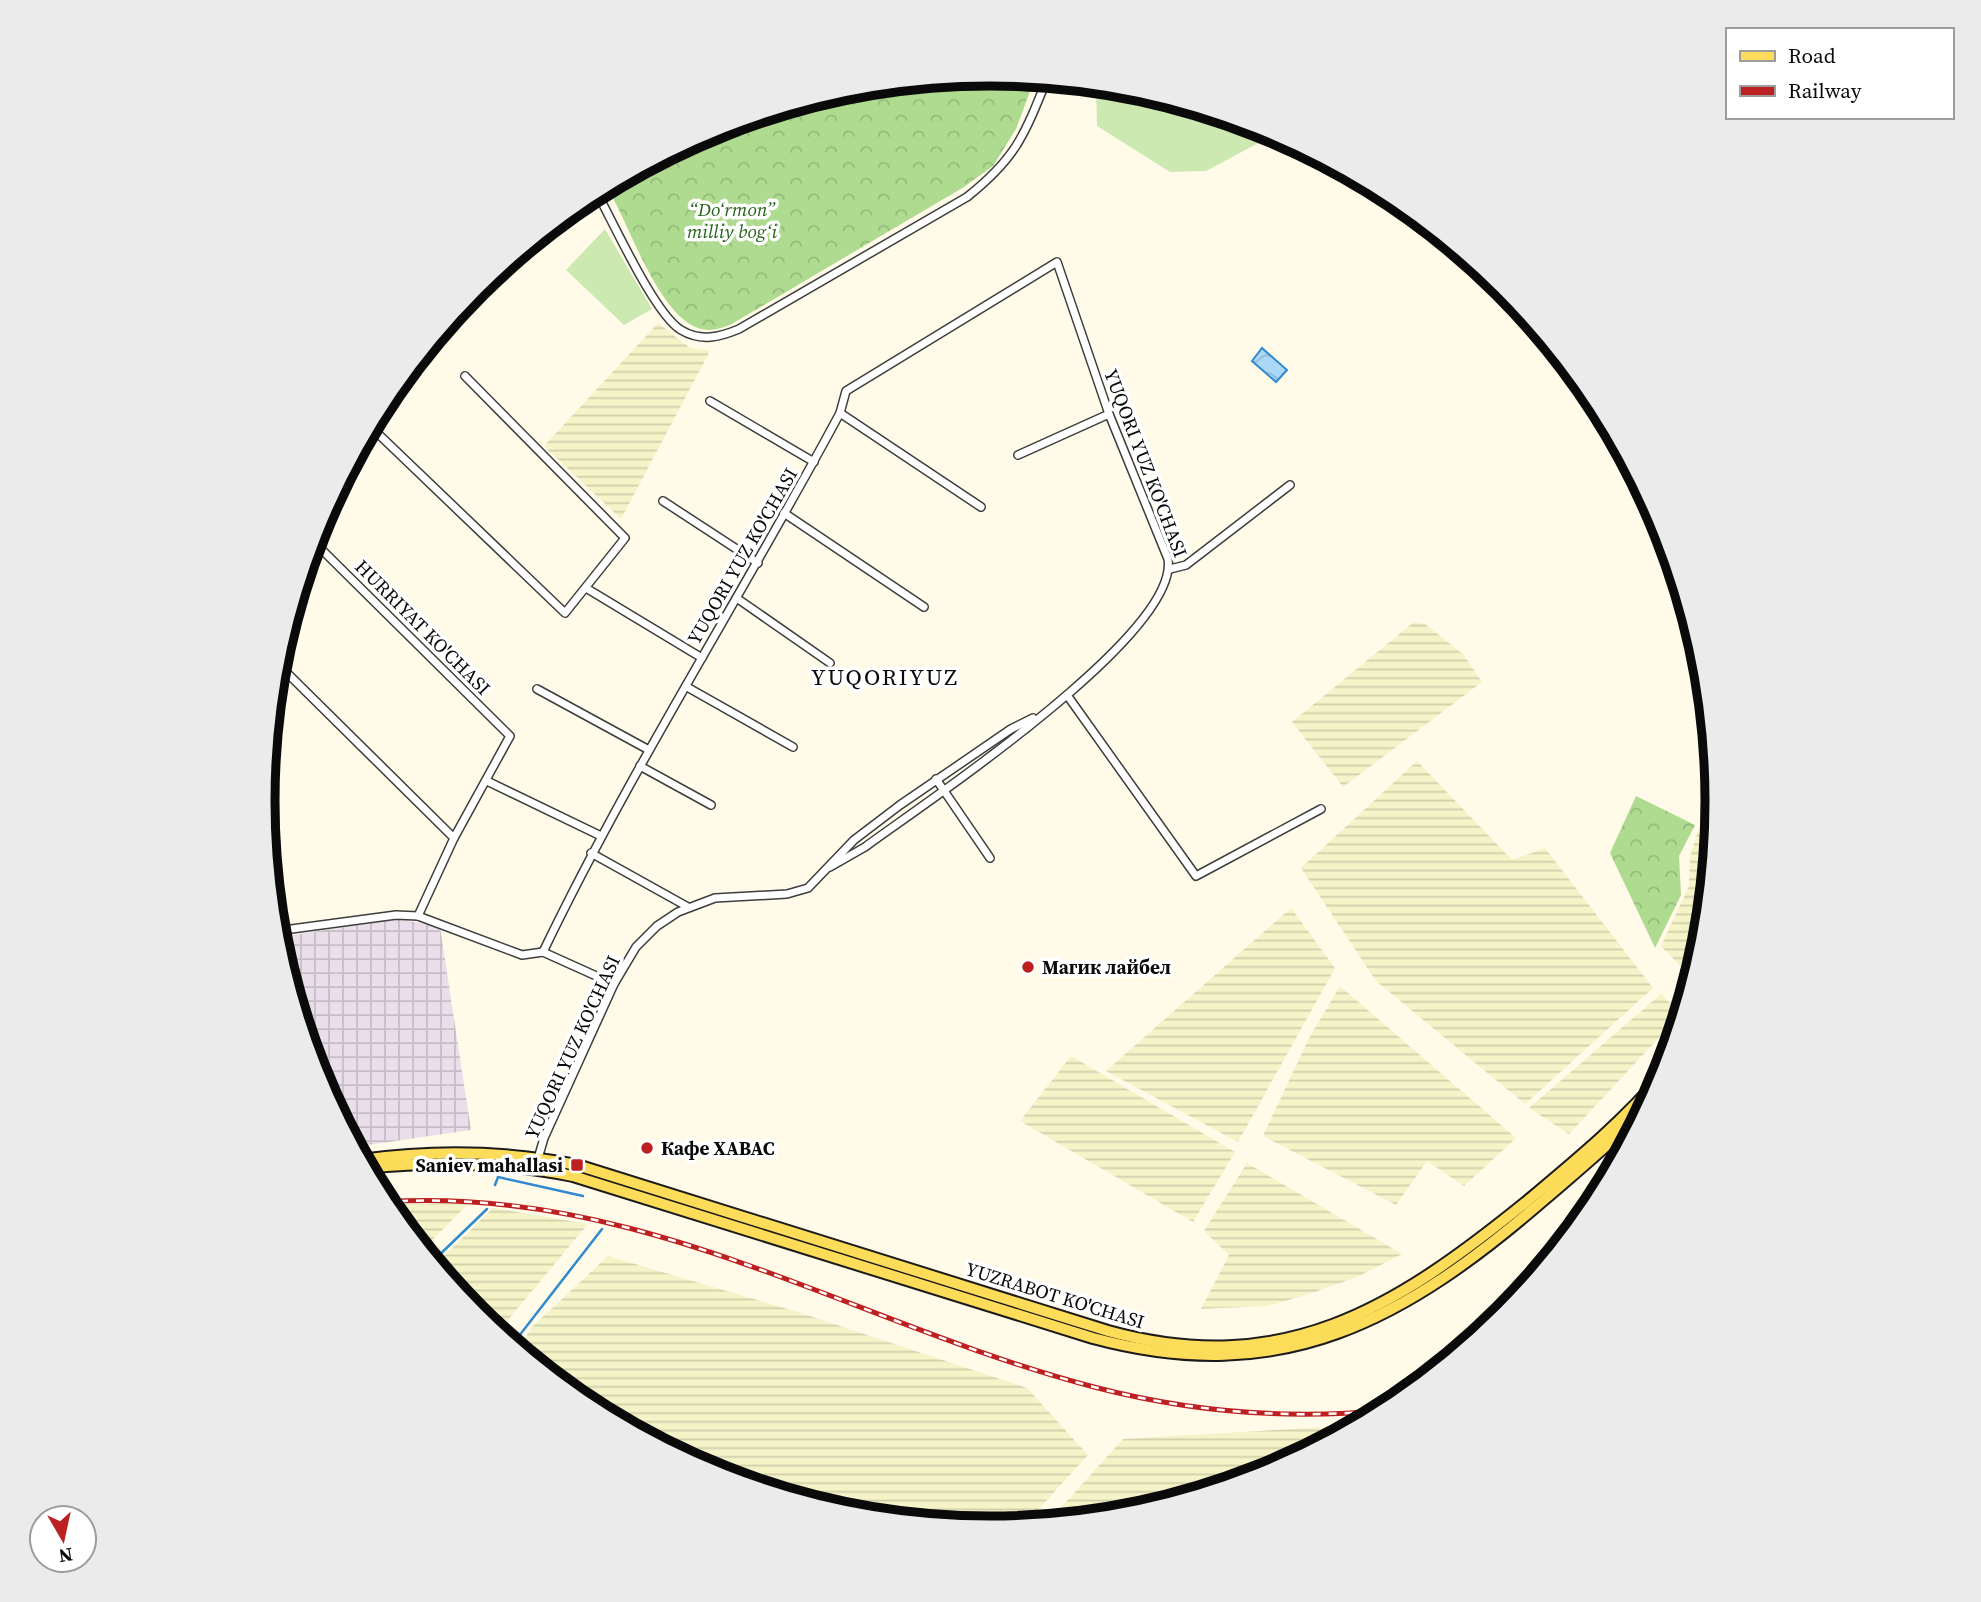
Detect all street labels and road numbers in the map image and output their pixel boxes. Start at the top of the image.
street label: YUQORI YUZ KO'CHASI [1098,365,1194,561]
street label: YUQORI YUZ KO'CHASI [681,463,803,649]
street label: HURRIYAT KO'CHASI [350,554,496,700]
street label: YUQORI YUZ KO'CHASI [518,951,626,1143]
street label: YUZRABOT KO'CHASI [962,1255,1148,1335]

